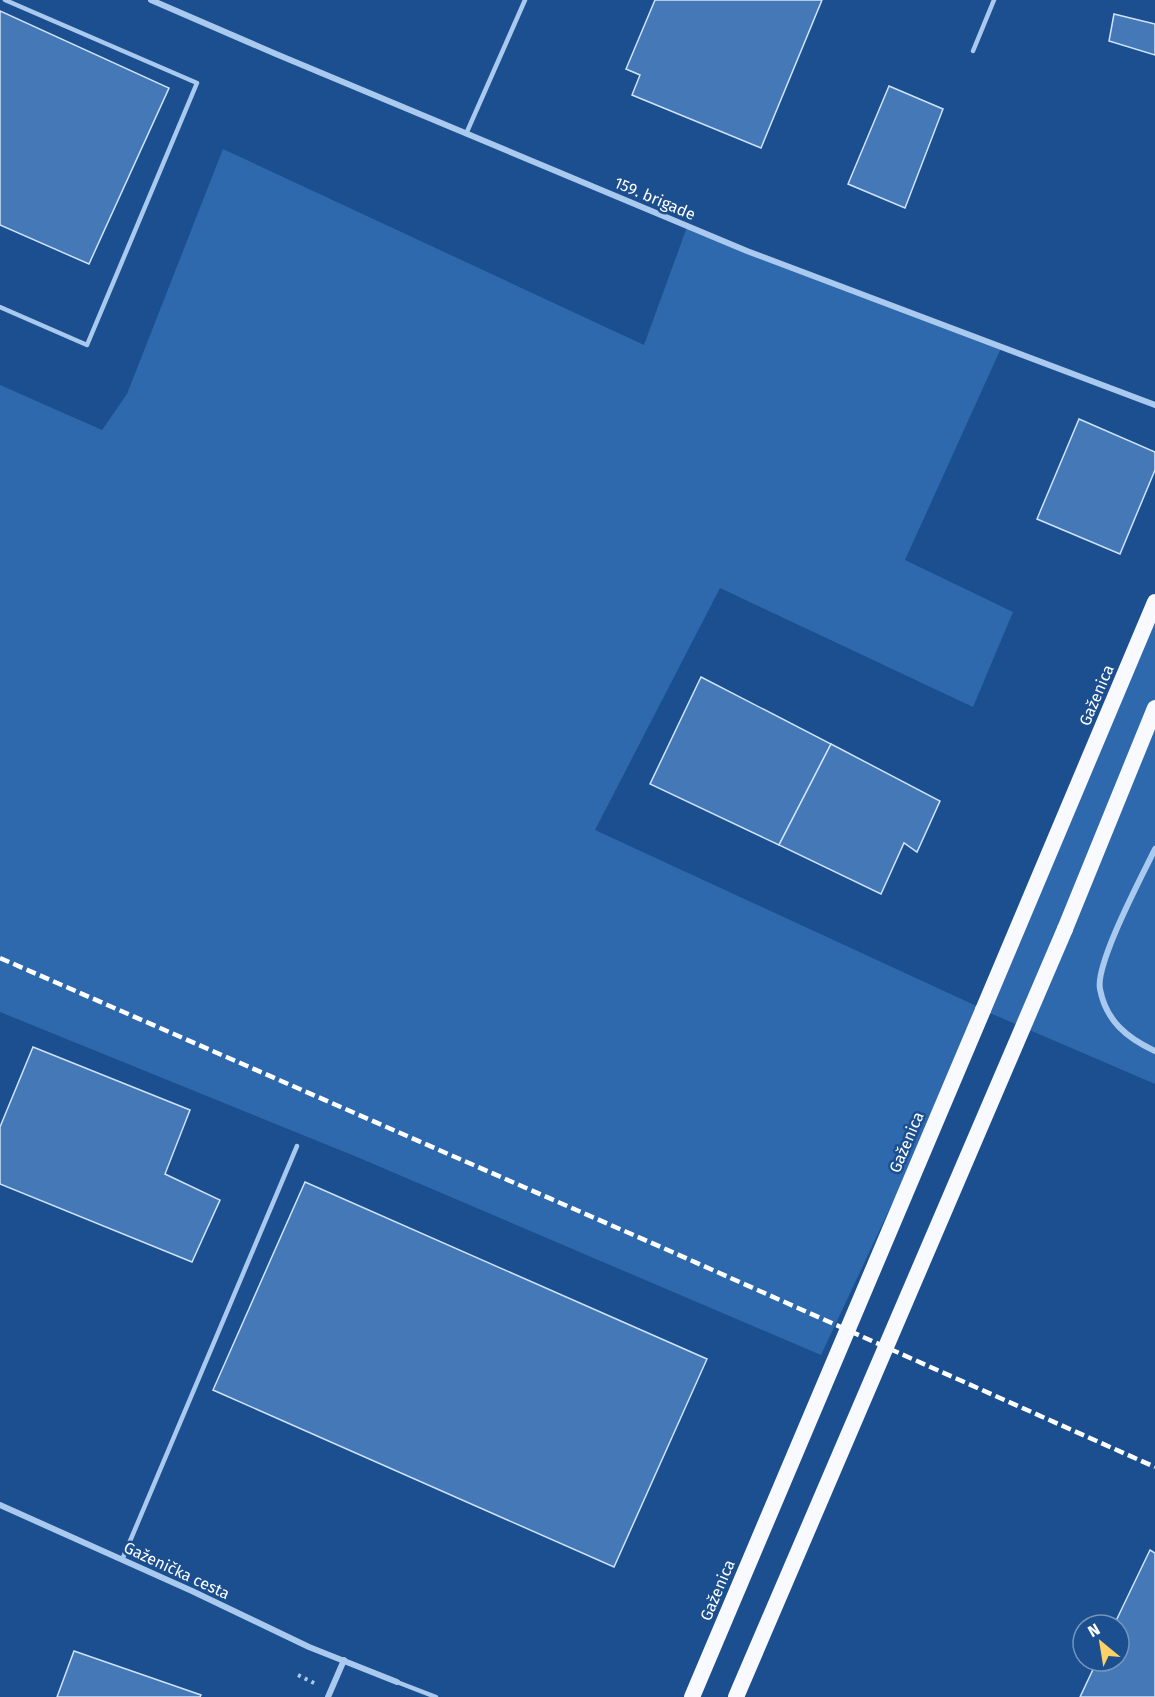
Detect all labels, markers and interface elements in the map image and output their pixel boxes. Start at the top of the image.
street label: 159. brigade [611,173,698,224]
street label: Gaženica [1075,662,1118,729]
street label: Gaženica [885,1109,928,1176]
street label: Gaženička cesta [121,1538,233,1603]
street label: Gaženica [696,1557,739,1624]
north arrow [1071,1613,1131,1673]
text: N [1084,1620,1103,1641]

